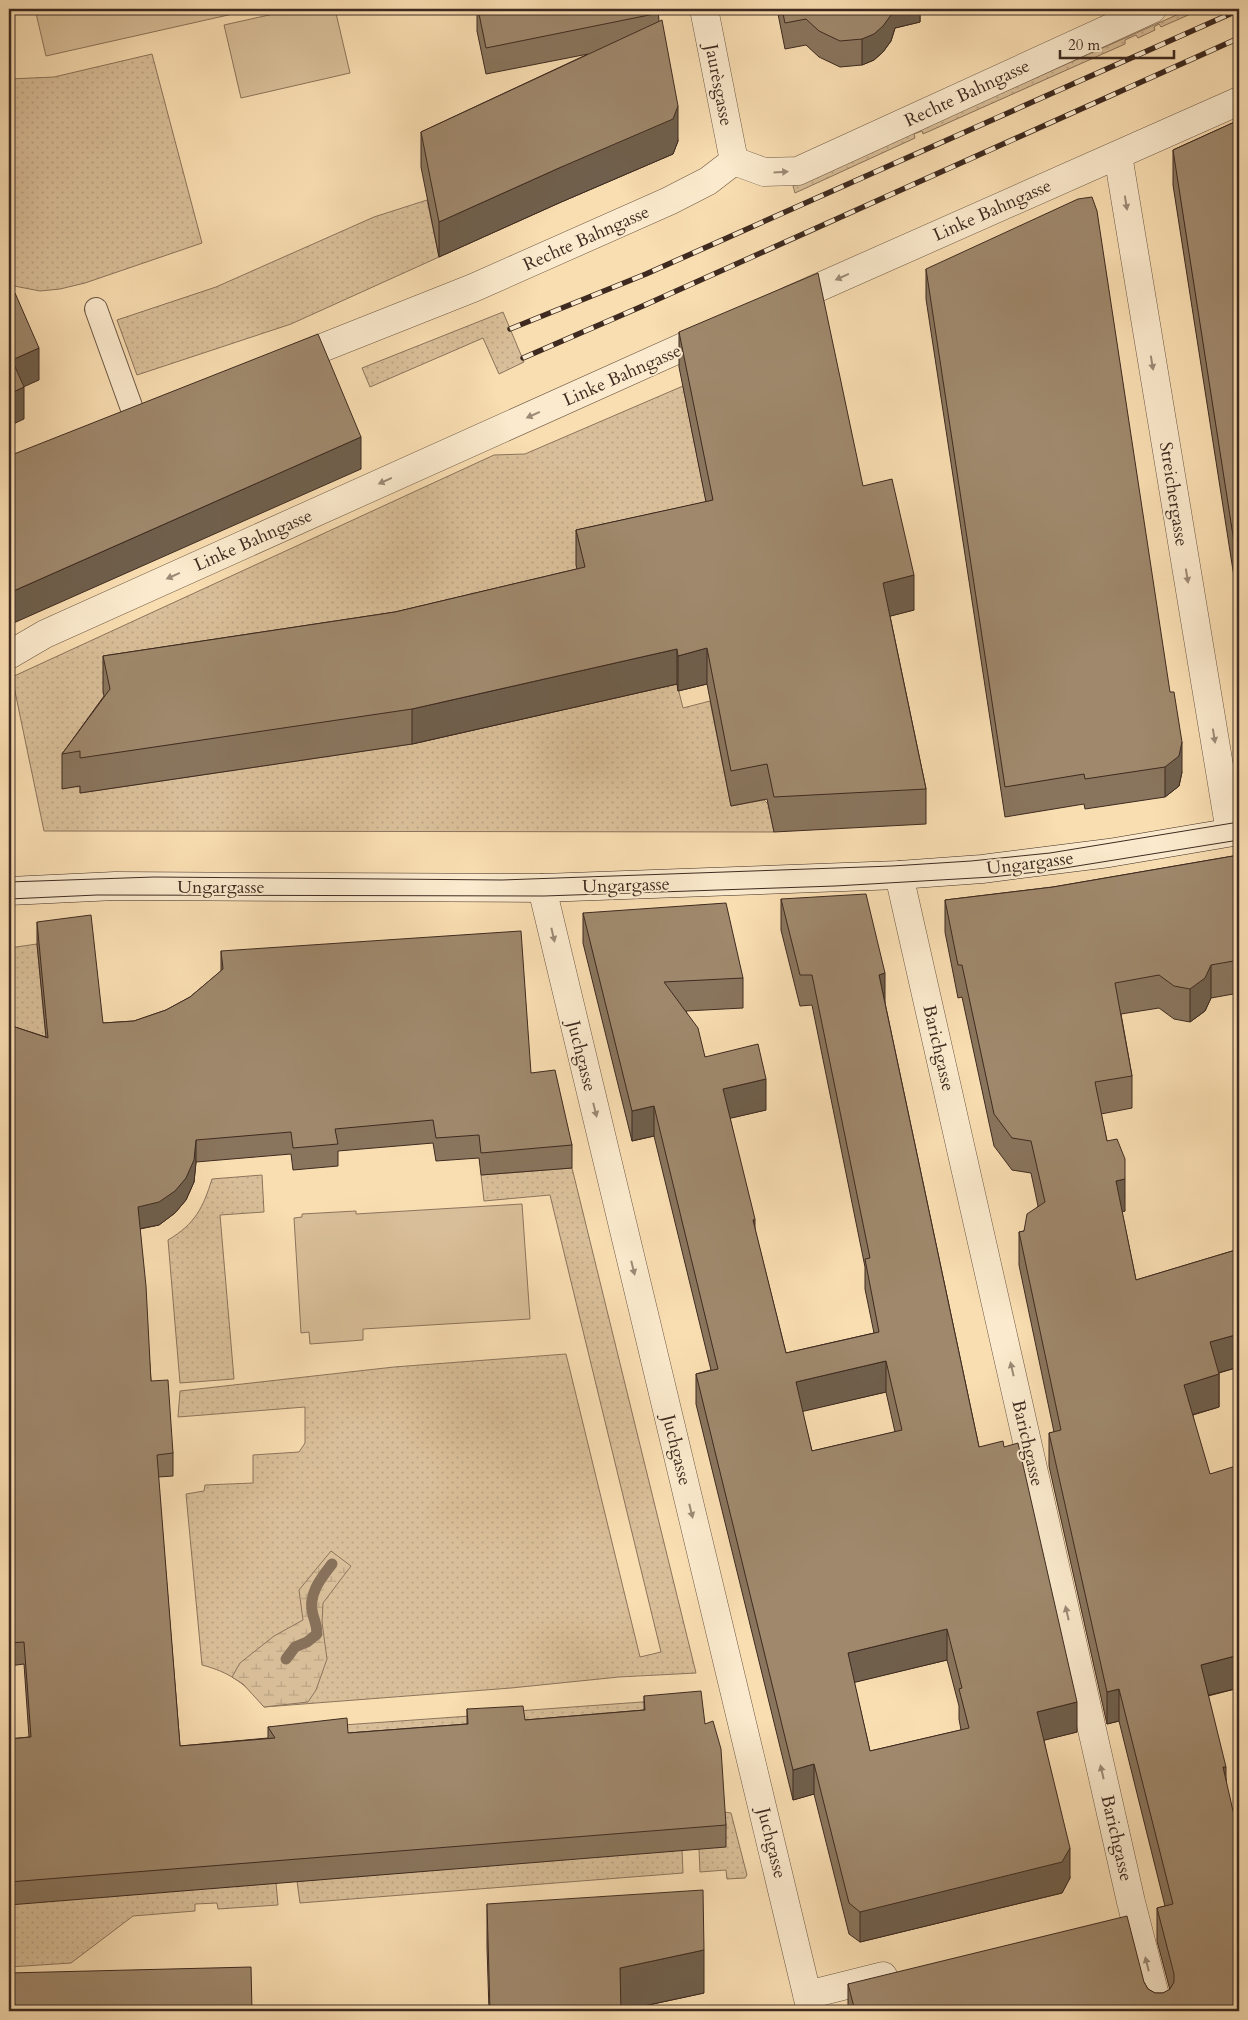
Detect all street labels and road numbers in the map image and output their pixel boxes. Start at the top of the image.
street label: Jaurèsgasse [698,39,739,128]
street label: Rechte Bahngasse [900,53,1034,133]
street label: Linke Bahngasse [929,173,1055,248]
street label: Rechte Bahngasse [519,199,653,277]
street label: Linke Bahngasse [559,338,685,413]
street label: Streichergasse [1153,440,1194,548]
street label: Linke Bahngasse [190,503,316,578]
street label: Ungargasse [985,846,1075,881]
street label: Ungargasse [582,871,670,900]
street label: Ungargasse [177,875,265,900]
street label: Barichgasse [916,1003,961,1094]
street label: Juchgasse [560,1015,602,1094]
street label: Barichgasse [1005,1398,1050,1489]
street label: Juchgasse [655,1409,697,1488]
street label: Barichgasse [1094,1793,1139,1884]
street label: Juchgasse [750,1802,792,1881]

